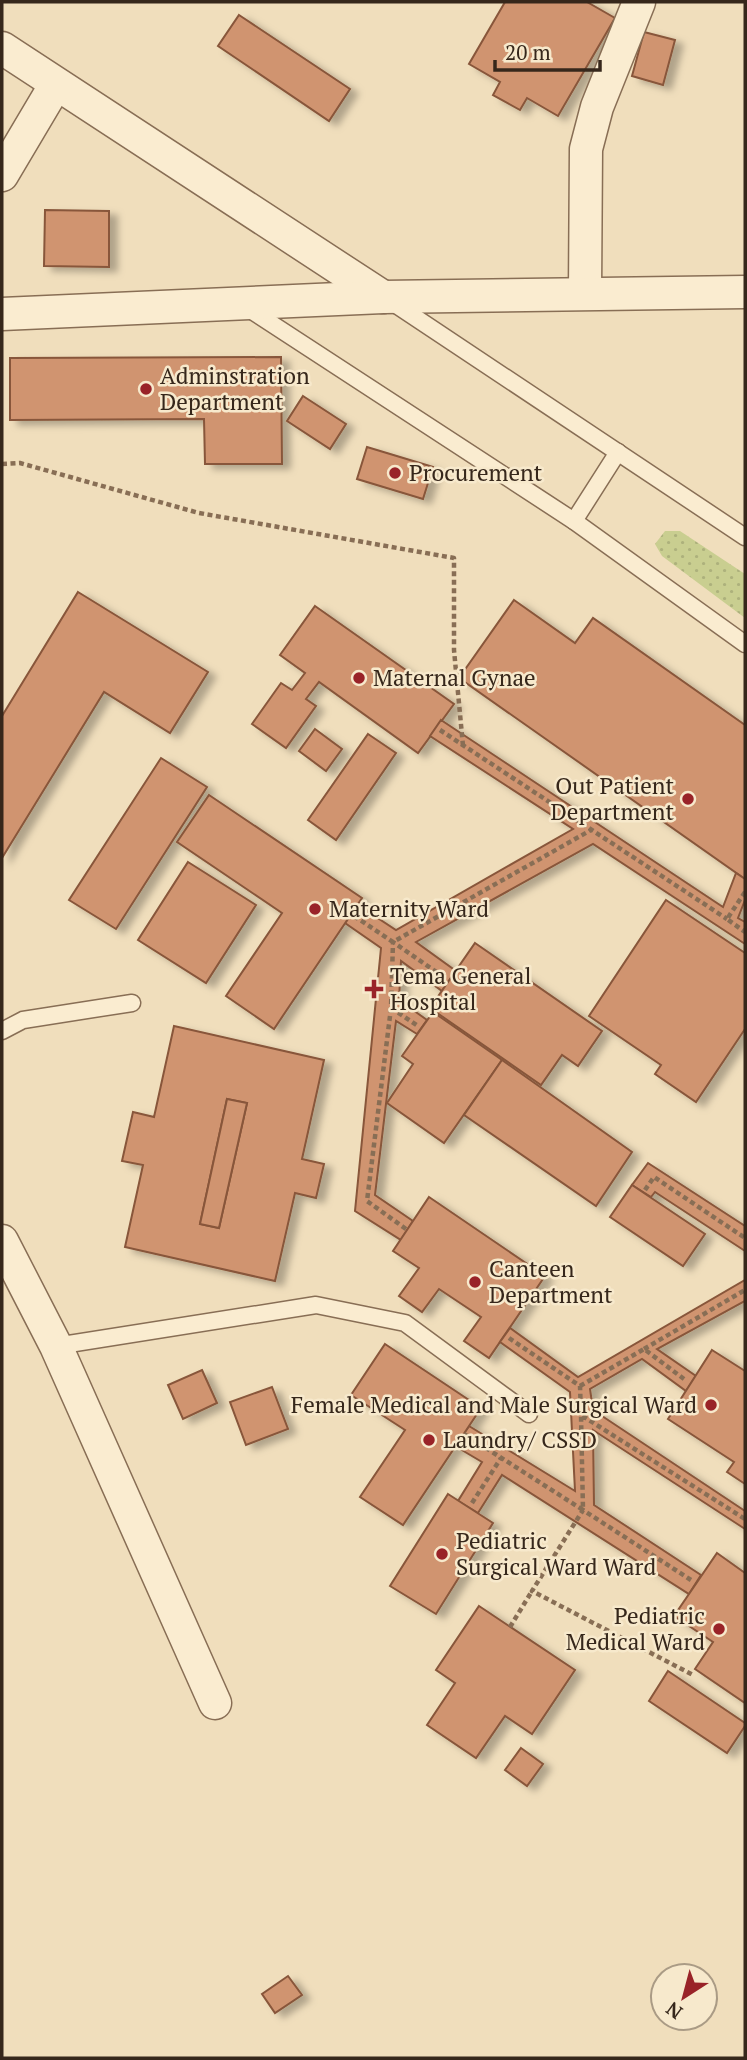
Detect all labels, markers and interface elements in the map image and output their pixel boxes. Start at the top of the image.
scale bar [495,28,600,72]
text: 20 m [505,38,551,66]
place label: Adminstration Department [160,360,310,417]
marker: Adminstration Department [138,381,154,397]
place label: Procurement [409,457,543,488]
marker: Procurement [387,465,403,481]
place label: Maternal Gynae [373,662,536,693]
marker: Maternal Gynae [351,670,367,686]
place label: Out Patient Department [551,770,674,827]
marker: Out Patient Department [680,791,696,807]
place label: Maternity Ward [329,893,489,924]
marker: Maternity Ward [307,901,323,917]
place label: Tema General Hospital [390,960,531,1017]
marker: Tema General Hospital [364,979,384,999]
place label: Canteen Department [489,1253,613,1310]
marker: Canteen Department [467,1274,483,1290]
place label: Female Medical and Male Surgical Ward [291,1389,697,1420]
marker: Female Medical and Male Surgical Ward [703,1397,719,1413]
place label: Laundry/ CSSD [443,1424,597,1455]
marker: Laundry/ CSSD [421,1432,437,1448]
place label: Pediatric Surgical Ward Ward [456,1525,656,1582]
marker: Pediatric Surgical Ward Ward [434,1546,450,1562]
place label: Pediatric Medical Ward [566,1600,705,1657]
marker: Pediatric Medical Ward [711,1621,727,1637]
north arrow [649,1962,719,2032]
text: N [660,1996,687,2026]

